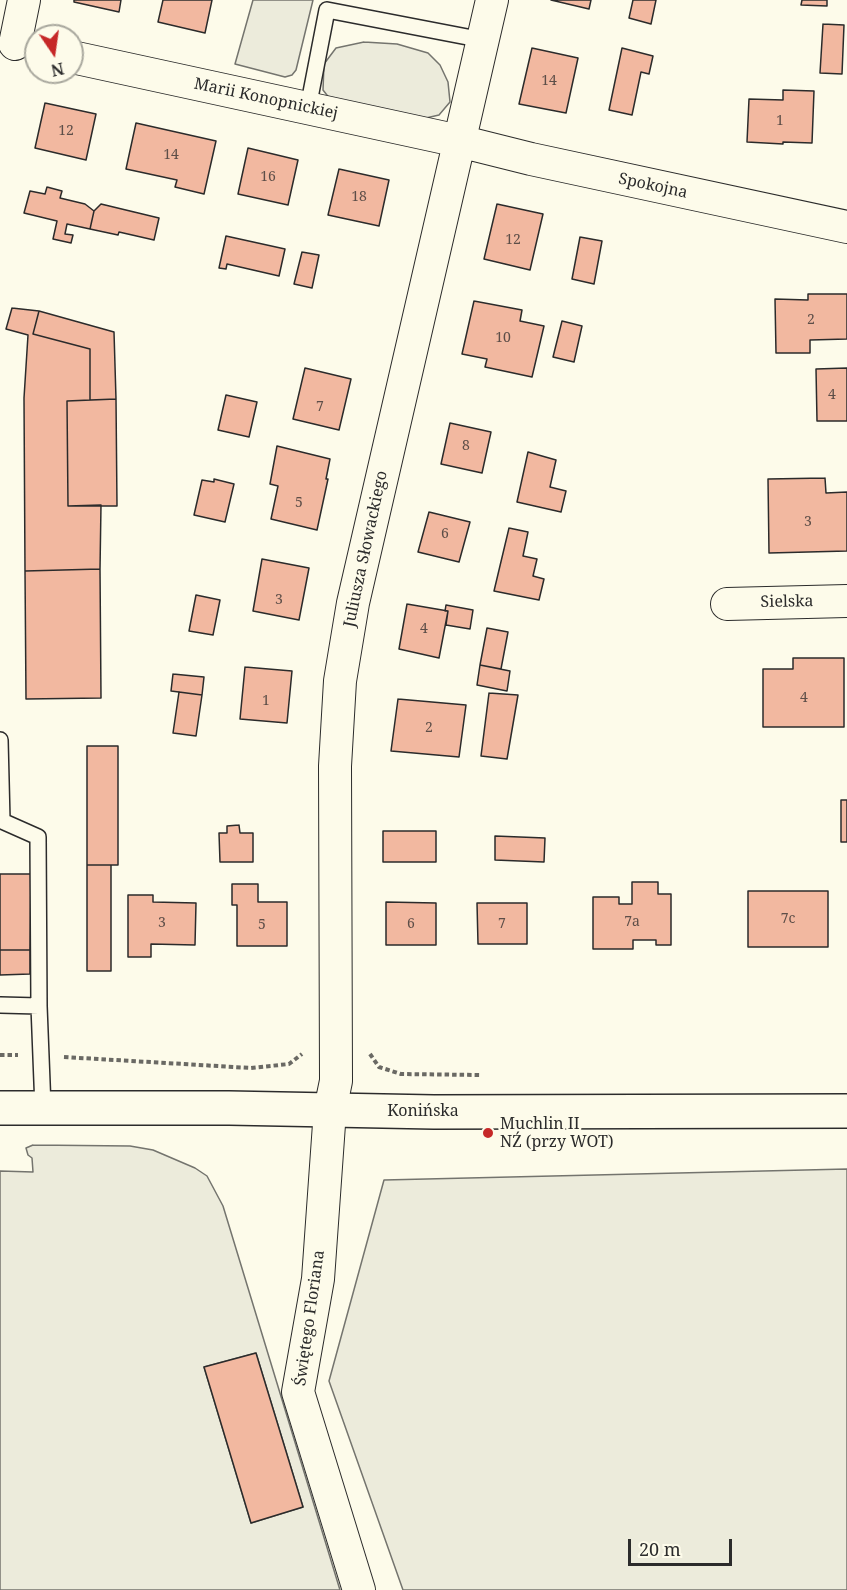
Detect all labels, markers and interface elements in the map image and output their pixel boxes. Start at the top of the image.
north arrow [24,24,84,84]
text: N [49,57,66,82]
house number: 14 [541,73,557,89]
street label: Marii Konopnickiej [192,74,340,124]
house number: 1 [776,113,784,129]
house number: 12 [58,123,74,139]
house number: 14 [163,147,179,163]
house number: 16 [260,169,276,185]
street label: Spokojna [617,169,689,203]
house number: 18 [351,189,367,205]
house number: 12 [505,232,521,248]
house number: 2 [807,312,815,328]
house number: 10 [495,330,511,346]
house number: 4 [828,387,836,403]
house number: 7 [316,399,324,415]
house number: 8 [462,438,470,454]
street label: Juliusza Słowackiego [340,469,392,629]
house number: 5 [295,495,303,511]
house number: 3 [804,514,812,530]
house number: 6 [441,526,449,542]
house number: 3 [275,592,283,608]
street label: Sielska [760,592,814,612]
house number: 4 [420,621,428,637]
house number: 4 [800,690,808,706]
house number: 1 [262,693,270,709]
house number: 2 [425,720,433,736]
house number: 7c [781,911,795,927]
house number: 7a [624,914,640,930]
house number: 3 [158,915,166,931]
house number: 6 [407,916,415,932]
house number: 7 [498,916,506,932]
house number: 5 [258,917,266,933]
street label: Konińska [387,1101,459,1121]
place label: Muchlin II NŹ (przy WOT) [500,1114,613,1152]
marker: Muchlin II NŹ (przy WOT) [481,1126,495,1140]
street label: Świętego Floriana [291,1249,329,1387]
scale bar [631,1527,734,1565]
text: 20 m [639,1537,681,1561]

